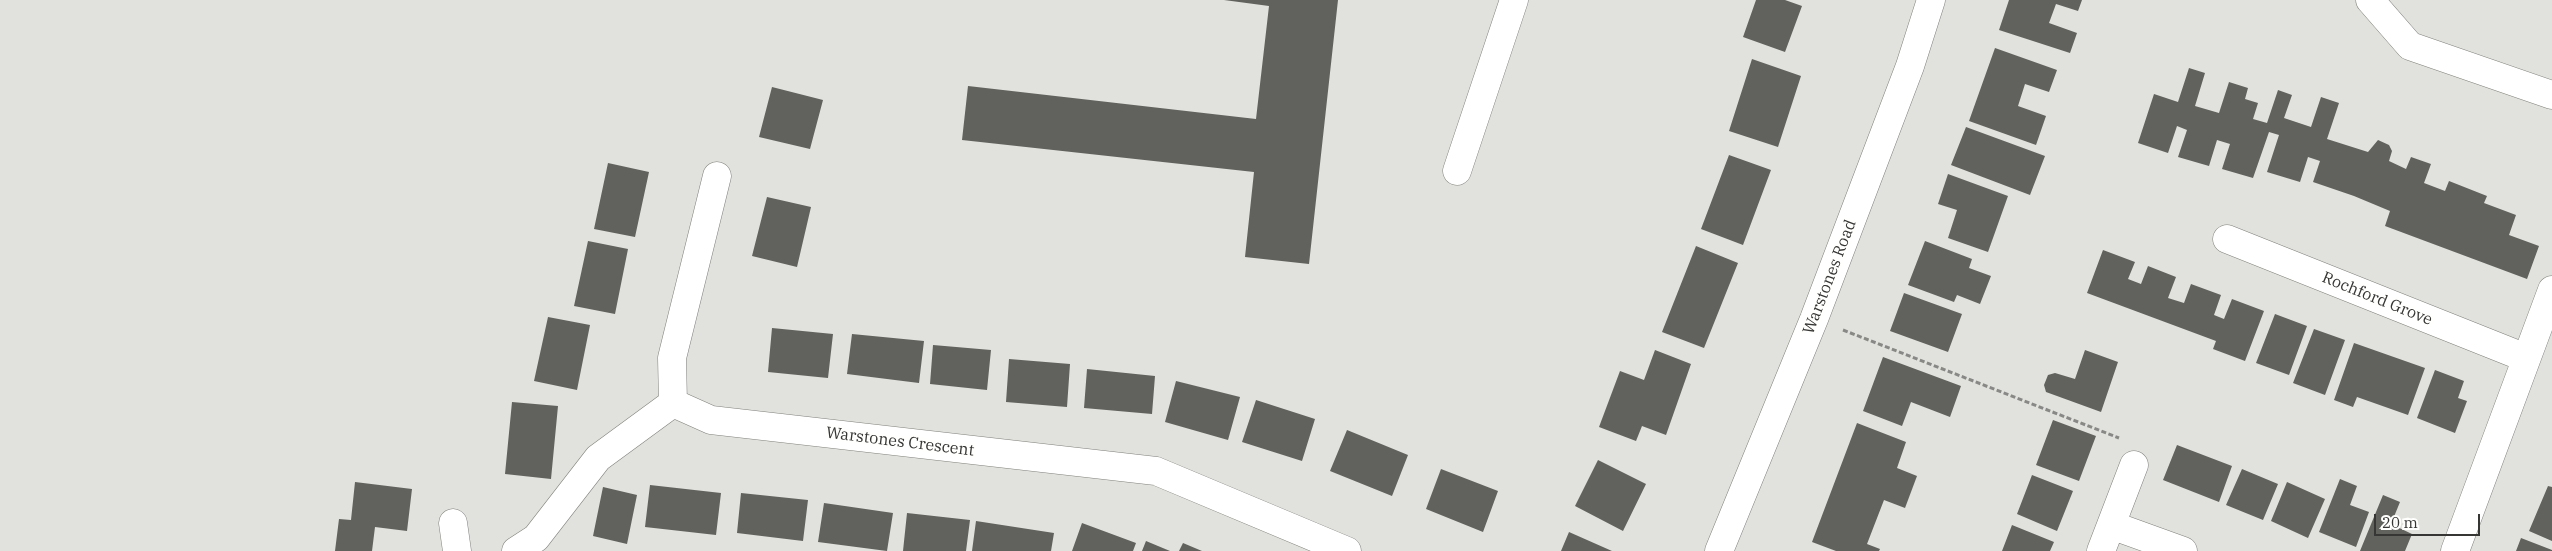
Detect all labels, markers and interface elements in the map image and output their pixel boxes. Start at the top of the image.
street label: Warstones Road [1799,217,1861,337]
street label: Rochford Grove [2319,268,2435,330]
street label: Warstones Crescent [825,423,975,461]
scale bar [2377,504,2483,536]
text: 20 m [2382,513,2418,532]

